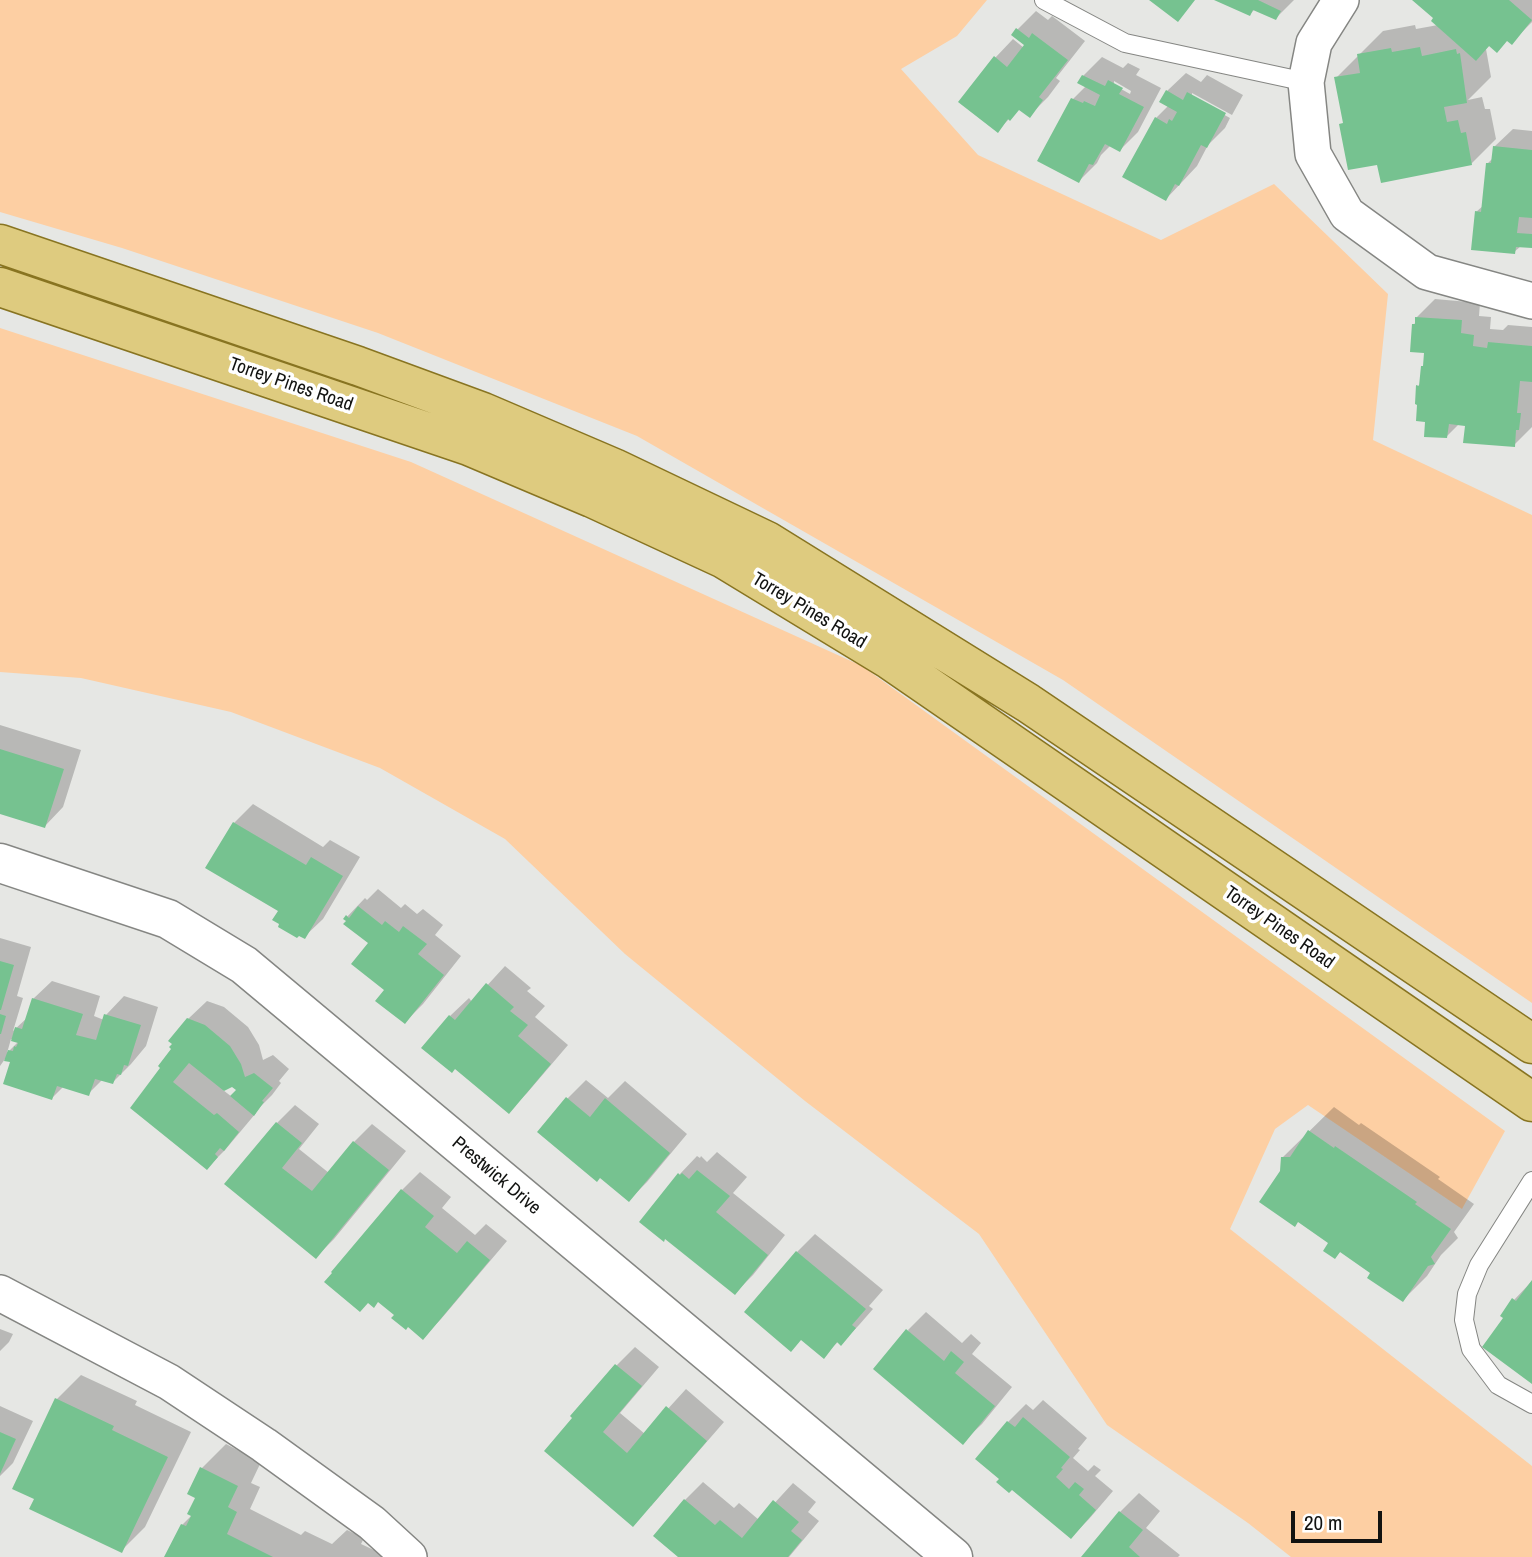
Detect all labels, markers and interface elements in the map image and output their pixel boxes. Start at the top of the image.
street label: Torrey Pines Road [226,353,356,417]
street label: Torrey Pines Road [748,568,870,654]
street label: Torrey Pines Road [1220,882,1338,974]
street label: Prestwick Drive [447,1132,545,1220]
scale bar [1294,1498,1385,1542]
text: 20 m [1304,1508,1342,1537]

